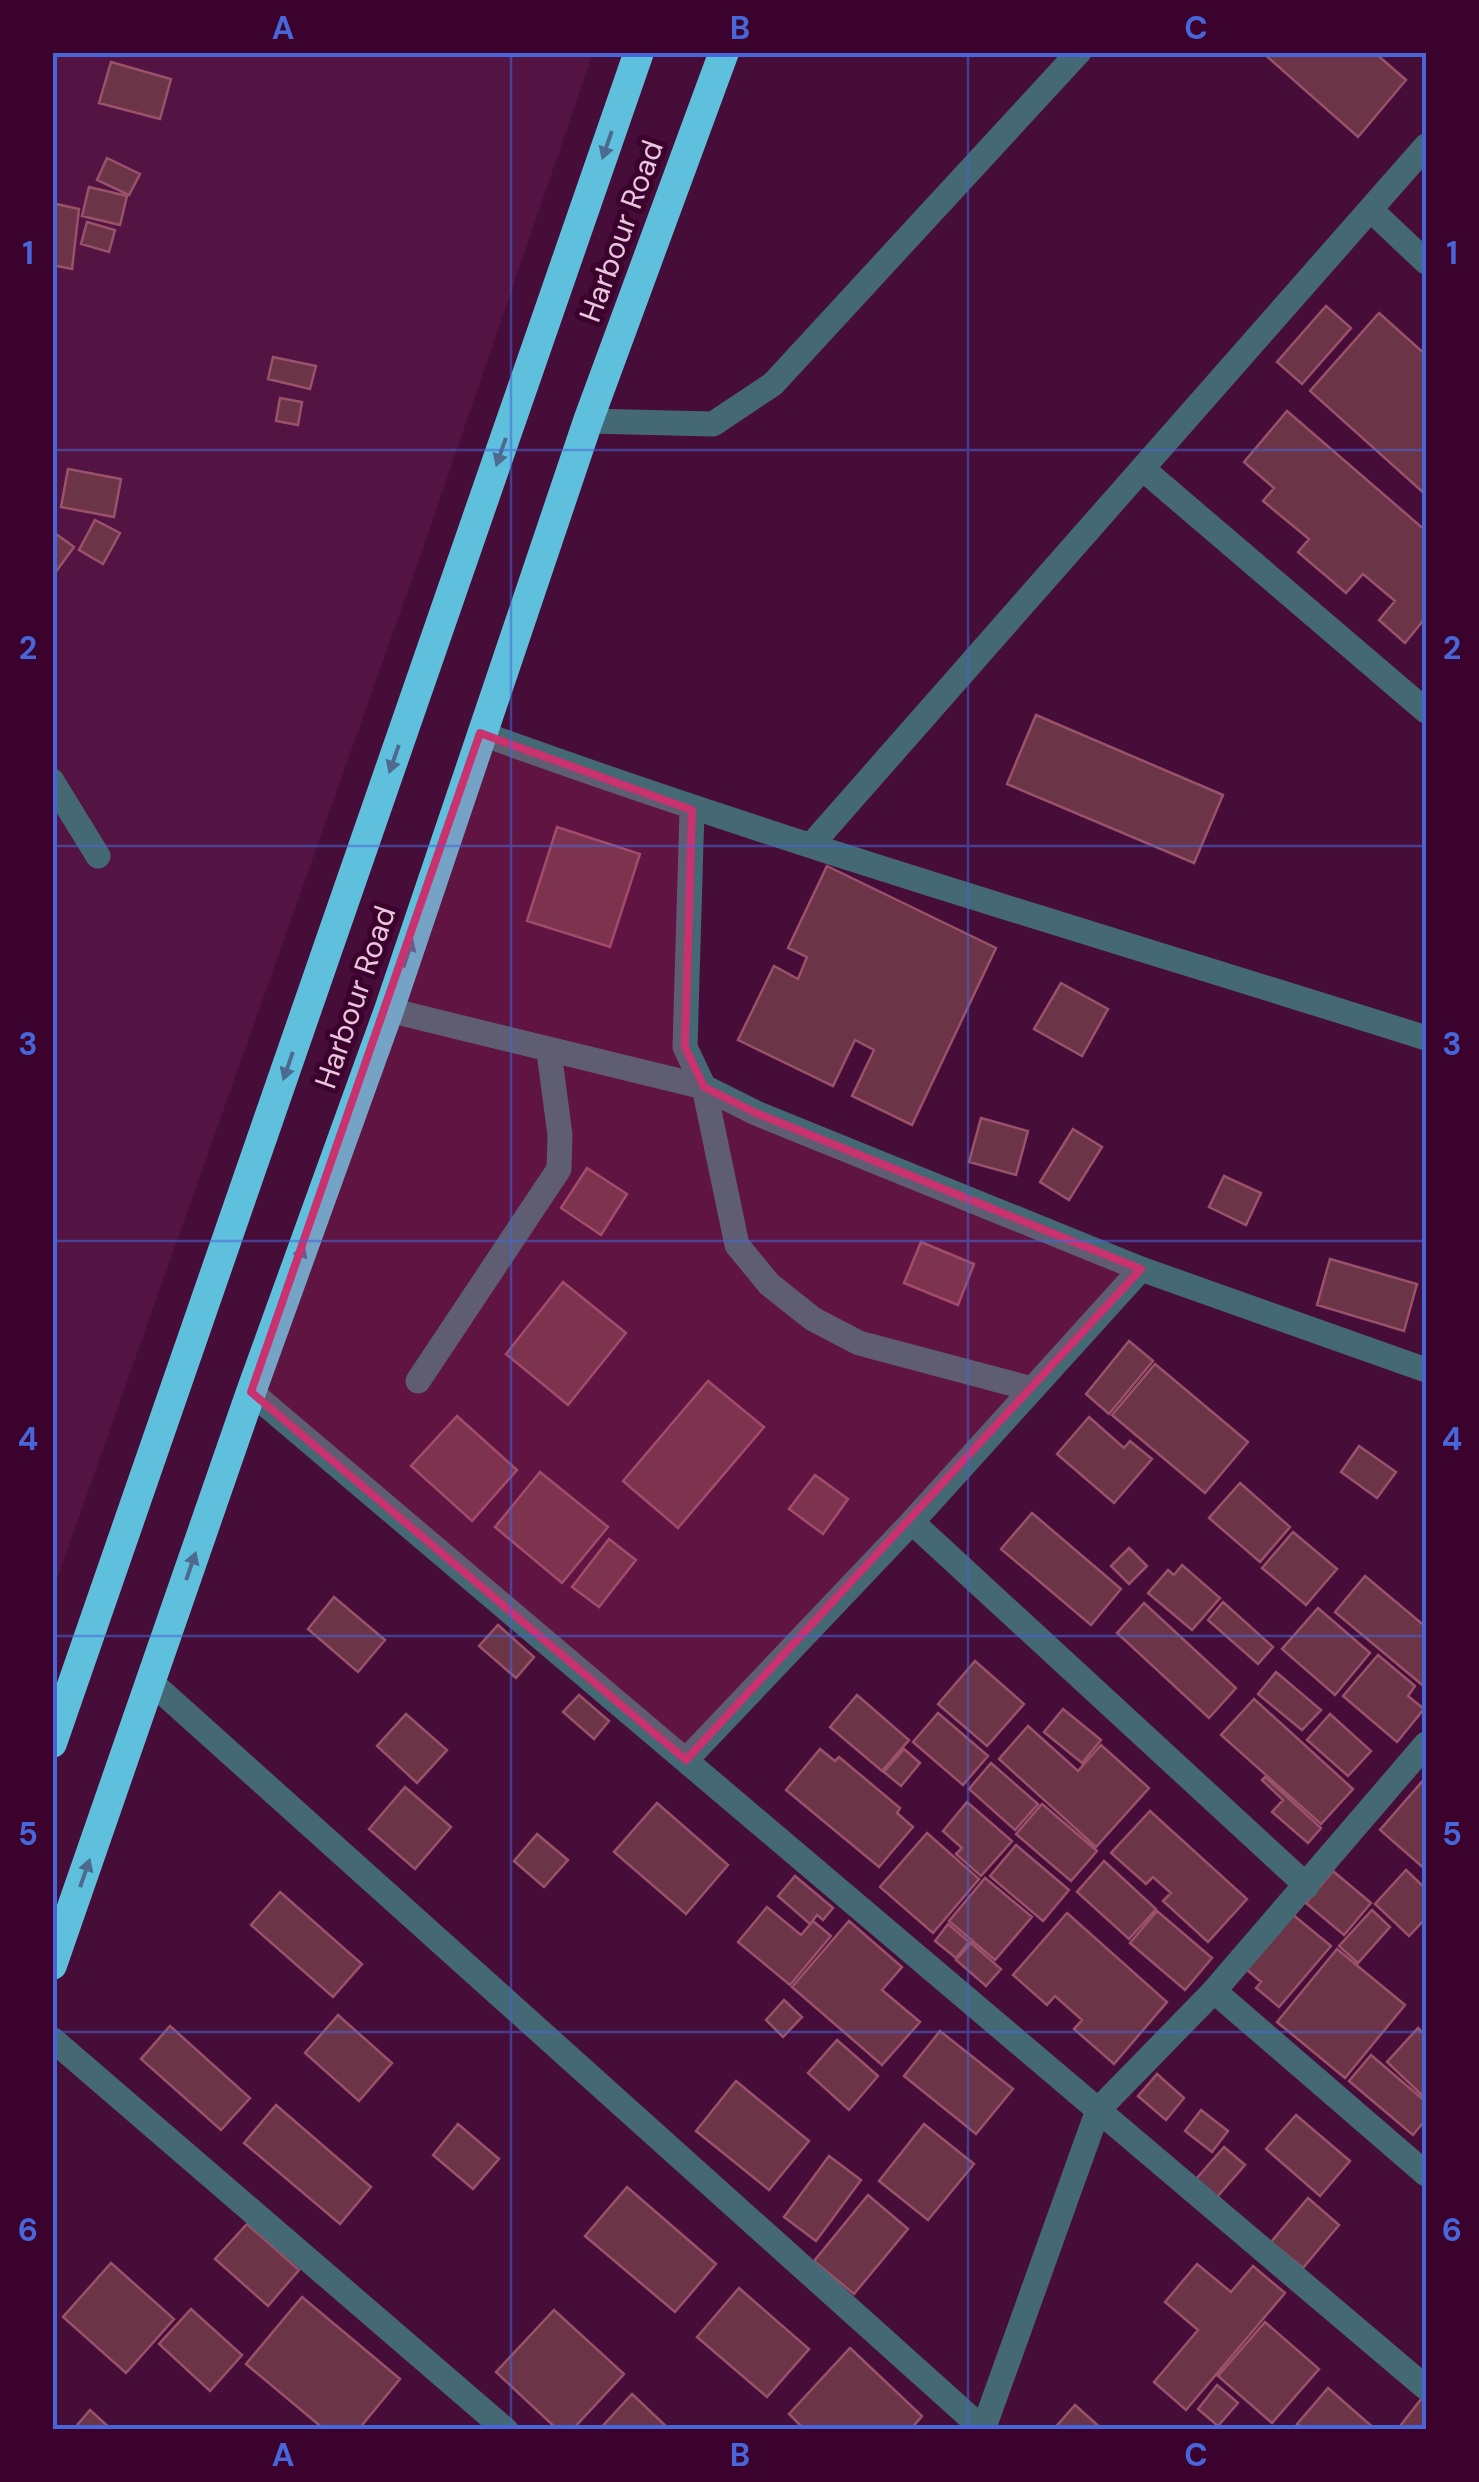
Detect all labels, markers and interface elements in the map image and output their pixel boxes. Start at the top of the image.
text: A [272,7,294,49]
text: B [730,7,750,49]
text: C [1184,7,1208,49]
one-way arrow [599,130,614,160]
street label: Harbour Road [570,135,672,327]
text: 1 [22,232,34,274]
text: 1 [1446,232,1458,274]
one-way arrow [493,437,508,467]
text: 2 [19,627,37,669]
text: 2 [1443,627,1461,669]
one-way arrow [386,744,401,774]
street label: Harbour Road [306,901,404,1093]
one-way arrow [401,937,416,968]
text: 3 [18,1023,38,1065]
text: 3 [1442,1023,1462,1065]
one-way arrow [279,1051,294,1081]
one-way arrow [292,1244,307,1274]
text: 4 [18,1418,38,1460]
text: 4 [1442,1418,1462,1460]
one-way arrow [184,1550,199,1580]
text: 5 [18,1813,38,1855]
text: 5 [1442,1813,1462,1855]
one-way arrow [78,1857,93,1887]
text: 6 [18,2209,38,2251]
text: 6 [1442,2209,1462,2251]
text: A [272,2434,294,2476]
text: B [730,2434,750,2476]
text: C [1184,2434,1208,2476]

